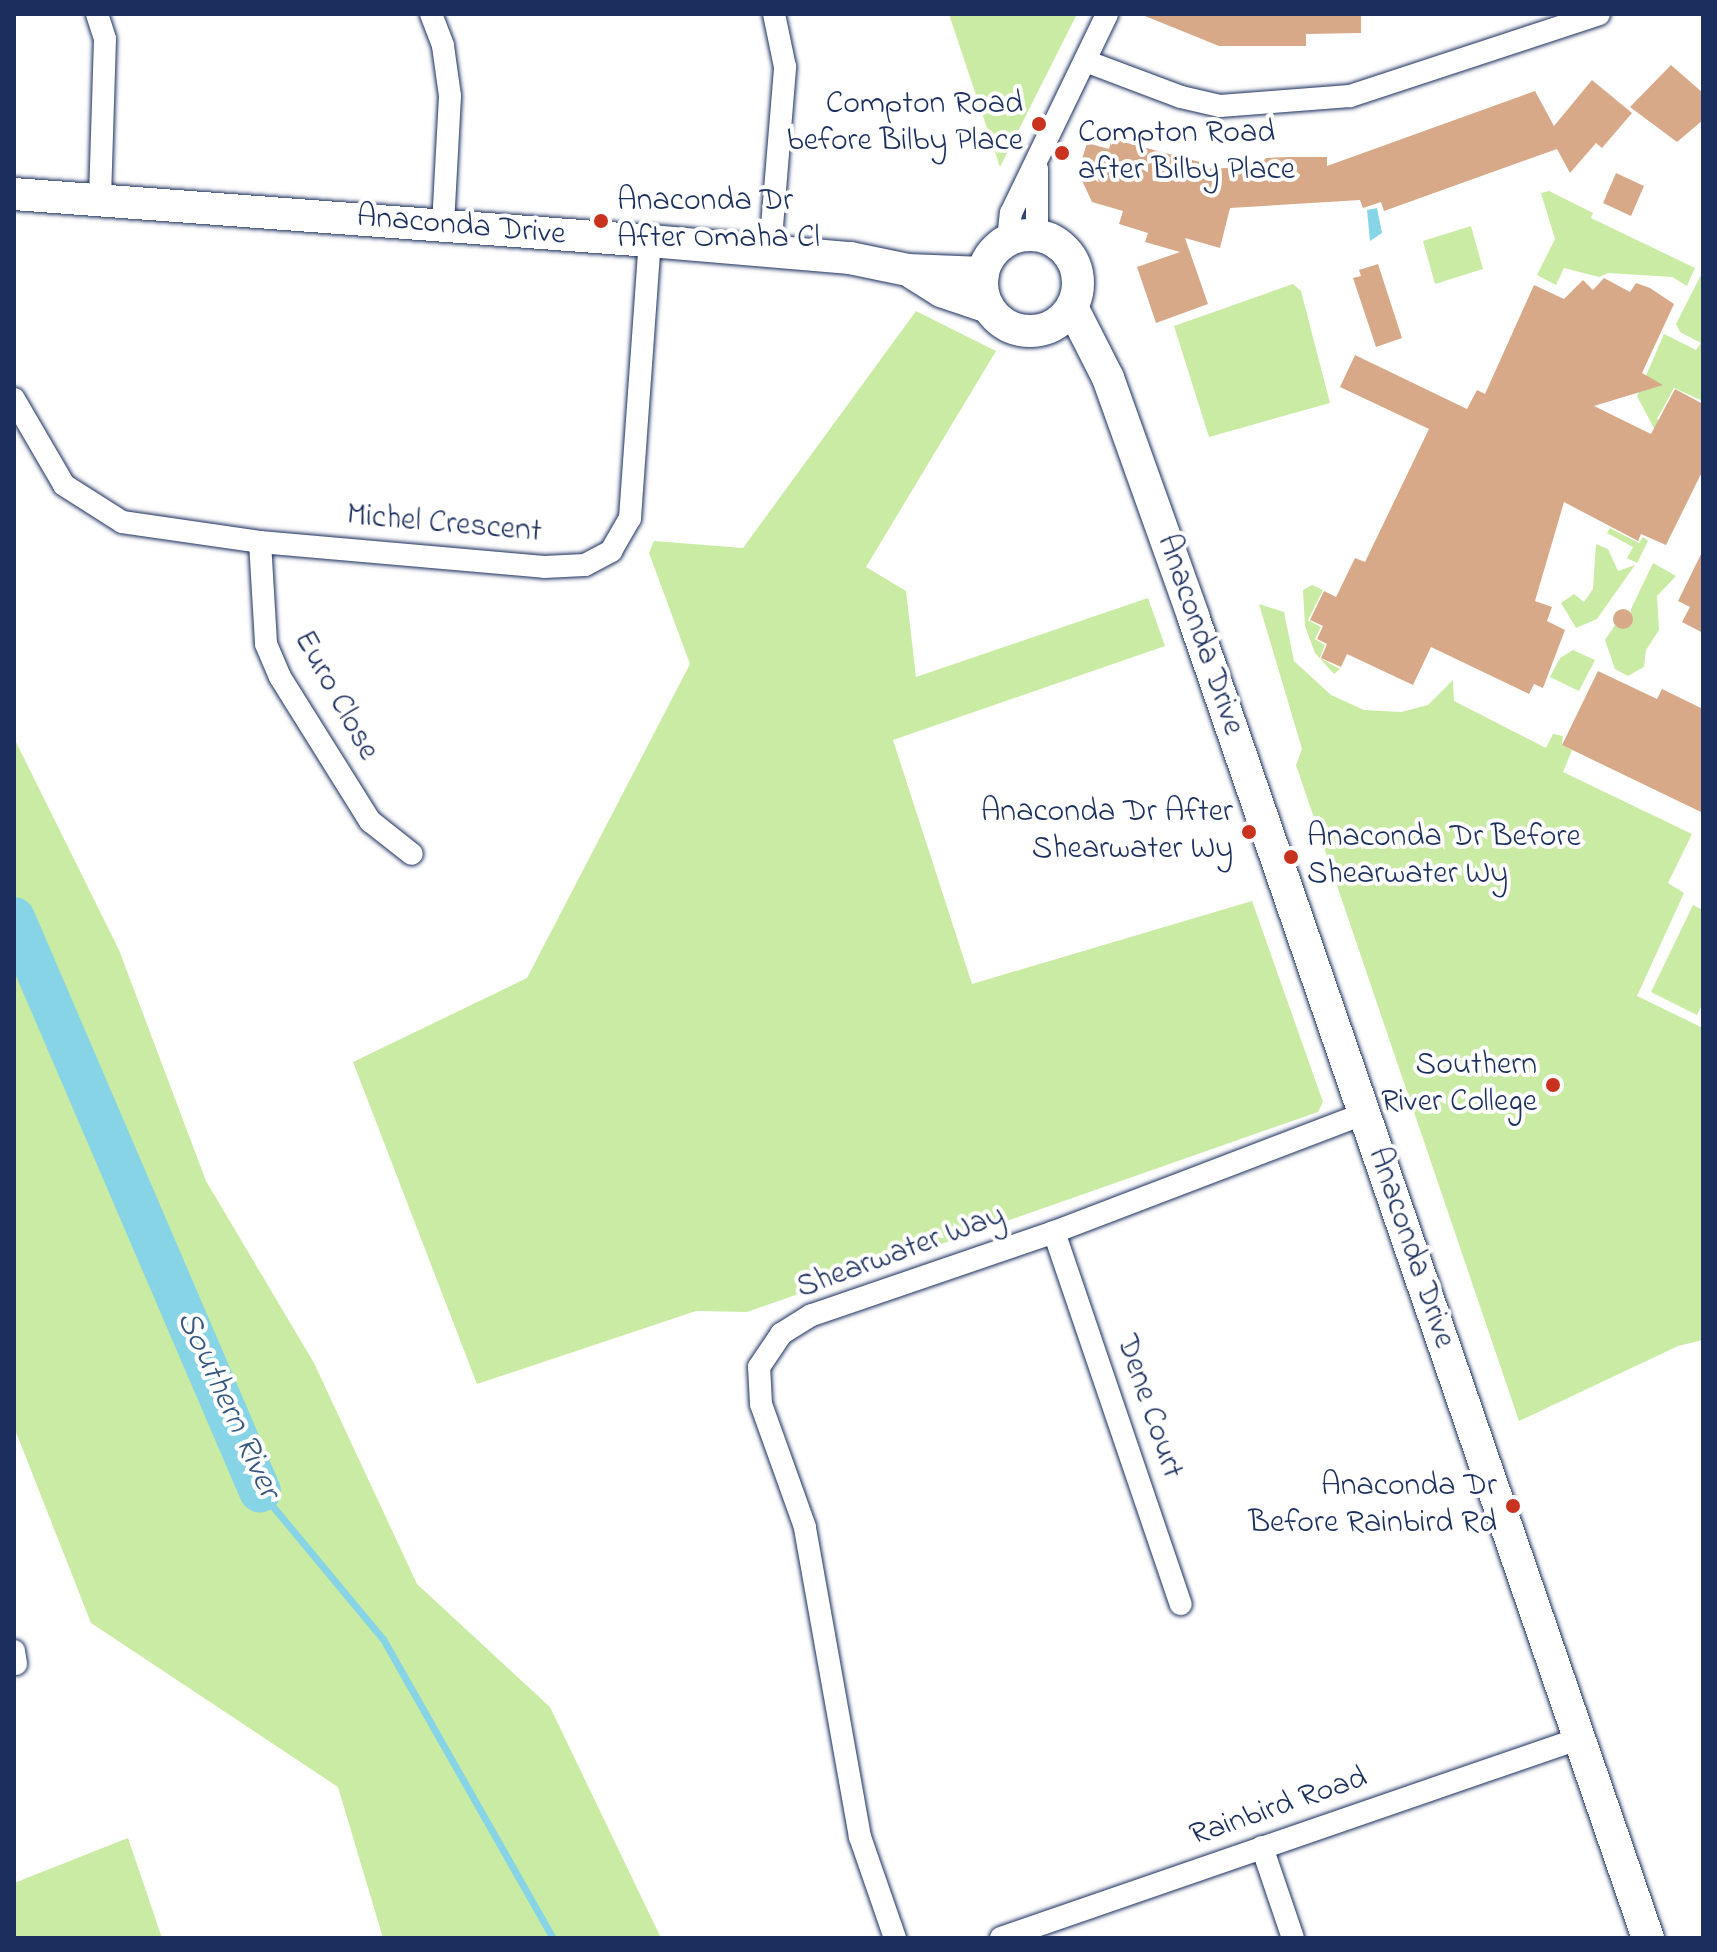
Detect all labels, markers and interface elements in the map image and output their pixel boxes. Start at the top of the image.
place label: Compton Road before Bilby Place [787,87,1023,162]
marker: Compton Road before Bilby Place [1030,115,1048,133]
place label: Compton Road after Bilby Place [1078,116,1295,191]
marker: Compton Road after Bilby Place [1053,144,1071,162]
place label: Anaconda Dr After Omaha Cl [617,184,820,259]
street label: Anaconda Drive [355,199,567,255]
marker: Anaconda Dr After Omaha Cl [592,212,610,230]
street label: Michel Crescent [345,497,543,553]
street label: Anaconda Drive [1147,530,1251,740]
street label: Euro Close [284,624,386,768]
place label: Anaconda Dr After Shearwater Wy [981,795,1233,870]
place label: Anaconda Dr Before Shearwater Wy [1307,820,1581,895]
marker: Anaconda Dr After Shearwater Wy [1240,823,1258,841]
marker: Anaconda Dr Before Shearwater Wy [1282,848,1300,866]
place label: Southern River College [1381,1048,1537,1123]
marker: Southern River College [1544,1076,1562,1094]
street label: Anaconda Drive [1358,1143,1462,1353]
street label: Shearwater Way [792,1198,1010,1308]
water label: Southern River [166,1305,288,1505]
street label: Dene Court [1106,1330,1190,1484]
place label: Anaconda Dr Before Rainbird Rd [1249,1469,1497,1544]
marker: Anaconda Dr Before Rainbird Rd [1504,1497,1522,1515]
street label: Rainbird Road [1185,1760,1373,1856]

